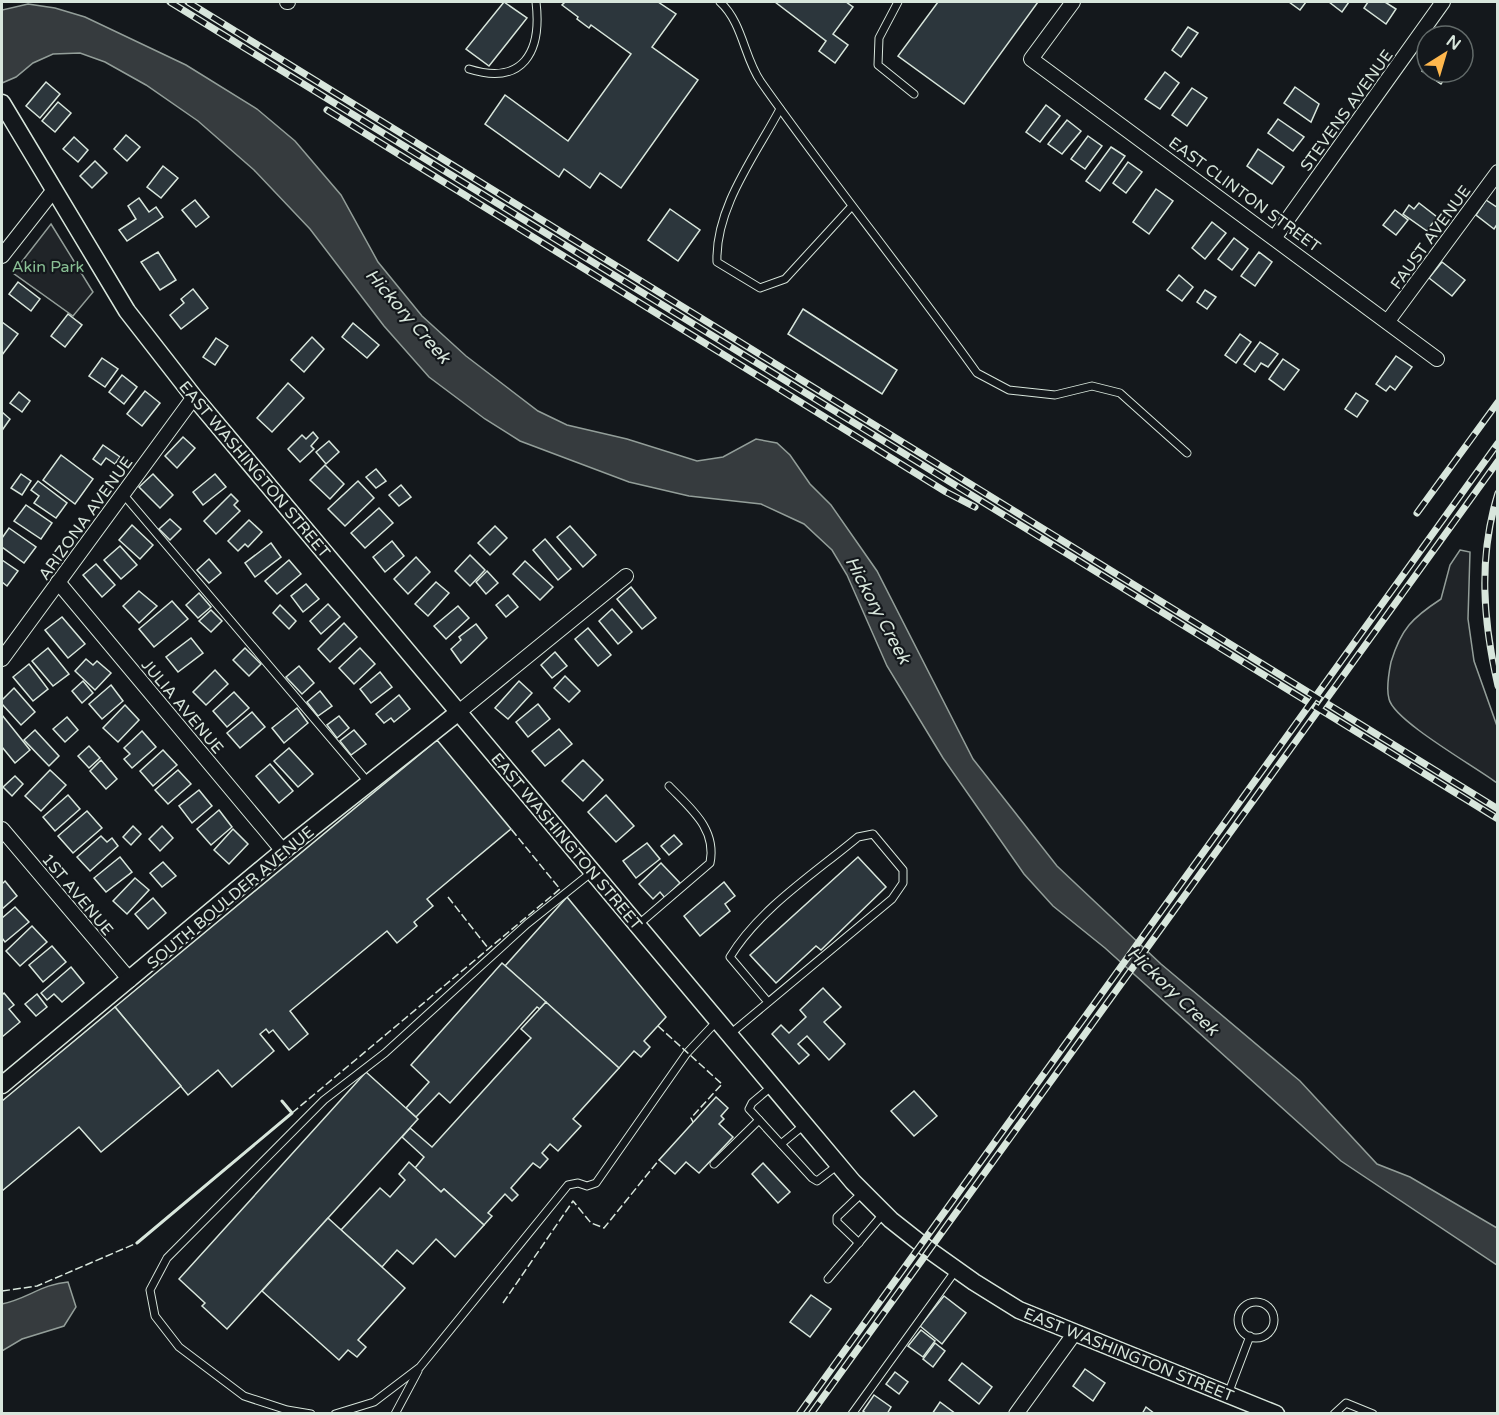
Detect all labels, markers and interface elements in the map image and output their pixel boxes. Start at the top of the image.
north arrow [1415,24,1475,84]
text: N [1442,31,1465,55]
street label: STEVENS AVENUE [1296,46,1398,175]
street label: EAST CLINTON STREET [1165,133,1325,257]
street label: FAUST AVENUE [1386,182,1475,293]
park label: Akin Park [12,257,85,277]
water label: Hickory Creek [361,264,456,369]
street label: EAST WASHINGTON STREET [174,377,334,562]
street label: ARIZONA AVENUE [34,453,137,584]
water label: Hickory Creek [840,553,916,669]
street label: JULIA AVENUE [137,655,228,758]
street label: EAST WASHINGTON STREET [486,749,646,934]
street label: SOUTH BOULDER AVENUE [143,822,318,974]
street label: 1ST AVENUE [37,850,117,940]
water label: Hickory Creek [1123,942,1224,1041]
street label: EAST WASHINGTON STREET [1021,1304,1237,1406]

